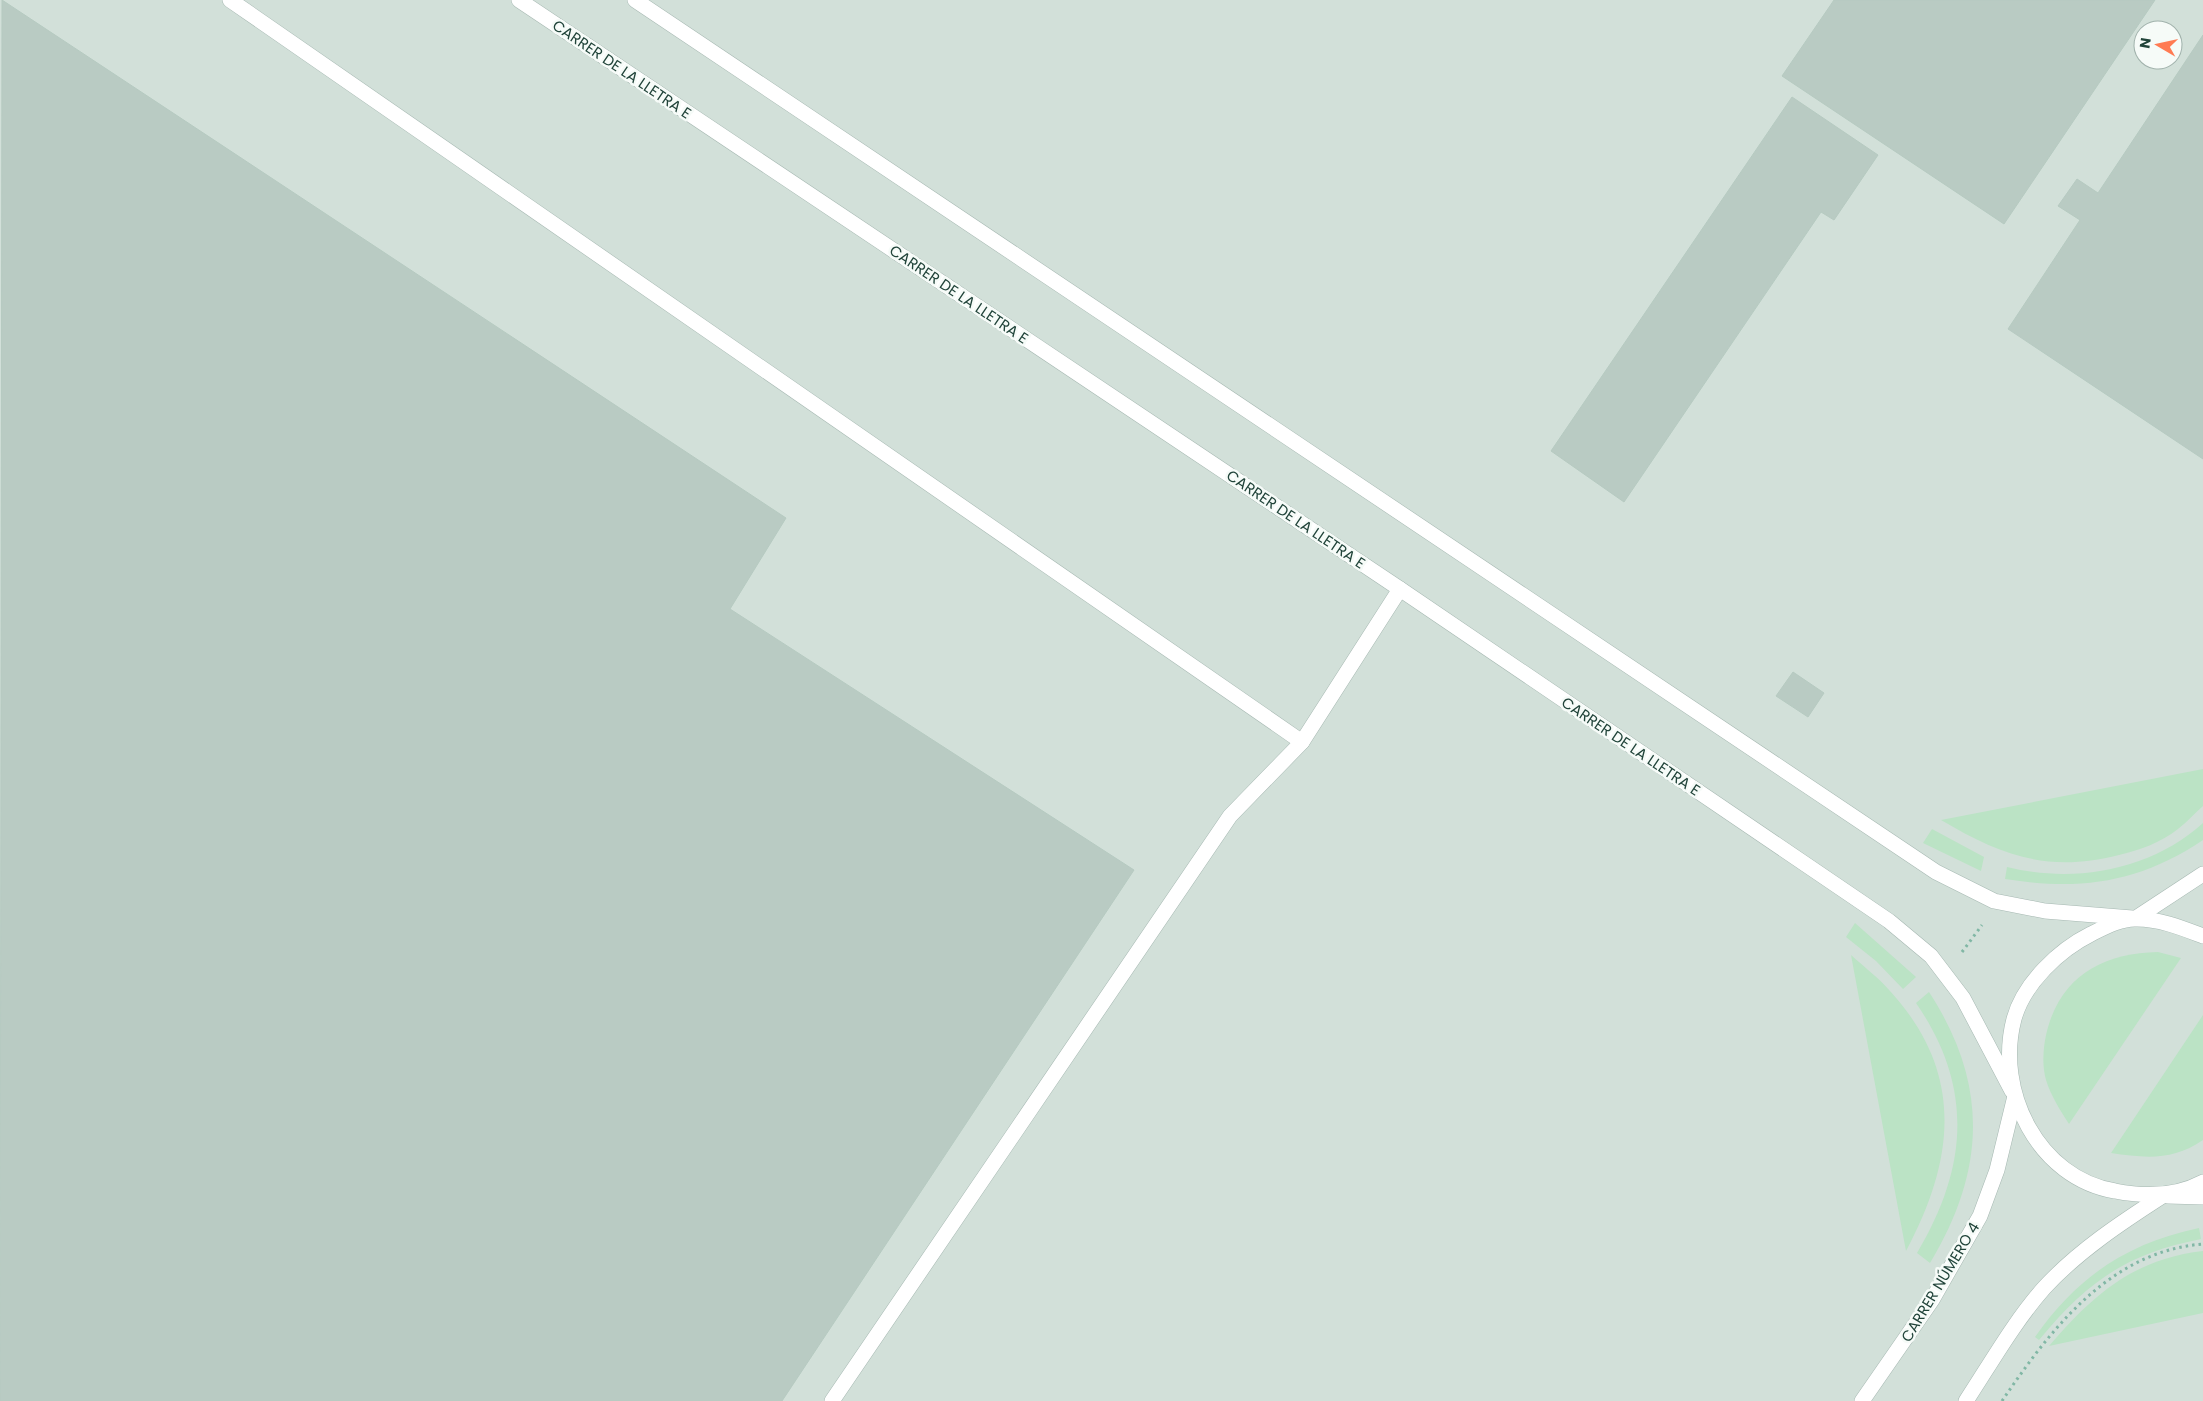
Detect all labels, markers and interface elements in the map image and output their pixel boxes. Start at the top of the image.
street label: CARRER DE LA LLETRA E [548,15,696,123]
north arrow [2133,20,2183,70]
text: N [2134,36,2156,50]
street label: CARRER DE LA LLETRA E [885,240,1033,348]
street label: CARRER DE LA LLETRA E [1222,465,1370,573]
street label: CARRER DE LA LLETRA E [1557,692,1705,800]
street label: CARRER NÚMERO 4 [1896,1218,1984,1346]

